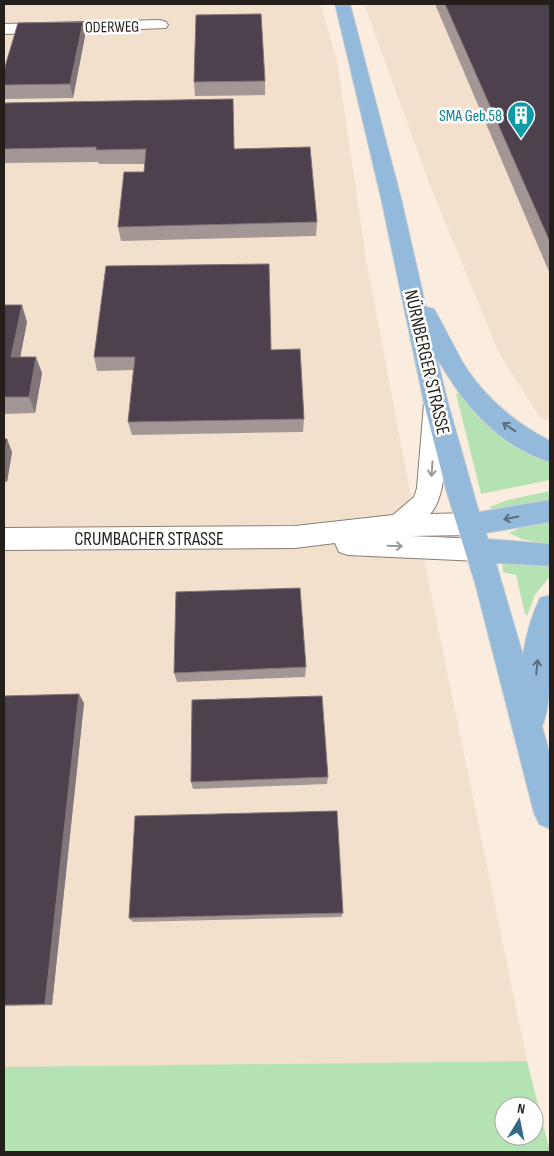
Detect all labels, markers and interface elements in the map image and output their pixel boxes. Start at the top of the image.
street label: ODERWEG [85,18,139,37]
building icon: SMA Geb.58 [506,100,536,139]
place label: SMA Geb.58 [439,107,502,126]
street label: NÜRNBERGER STRASSE [399,288,454,437]
one-way arrow [502,422,516,432]
one-way arrow [427,461,436,477]
one-way arrow [503,514,519,524]
street label: CRUMBACHER STRASSE [74,528,224,551]
one-way arrow [387,541,403,550]
one-way arrow [532,659,541,675]
north arrow [494,1096,544,1146]
text: N [516,1100,526,1118]

